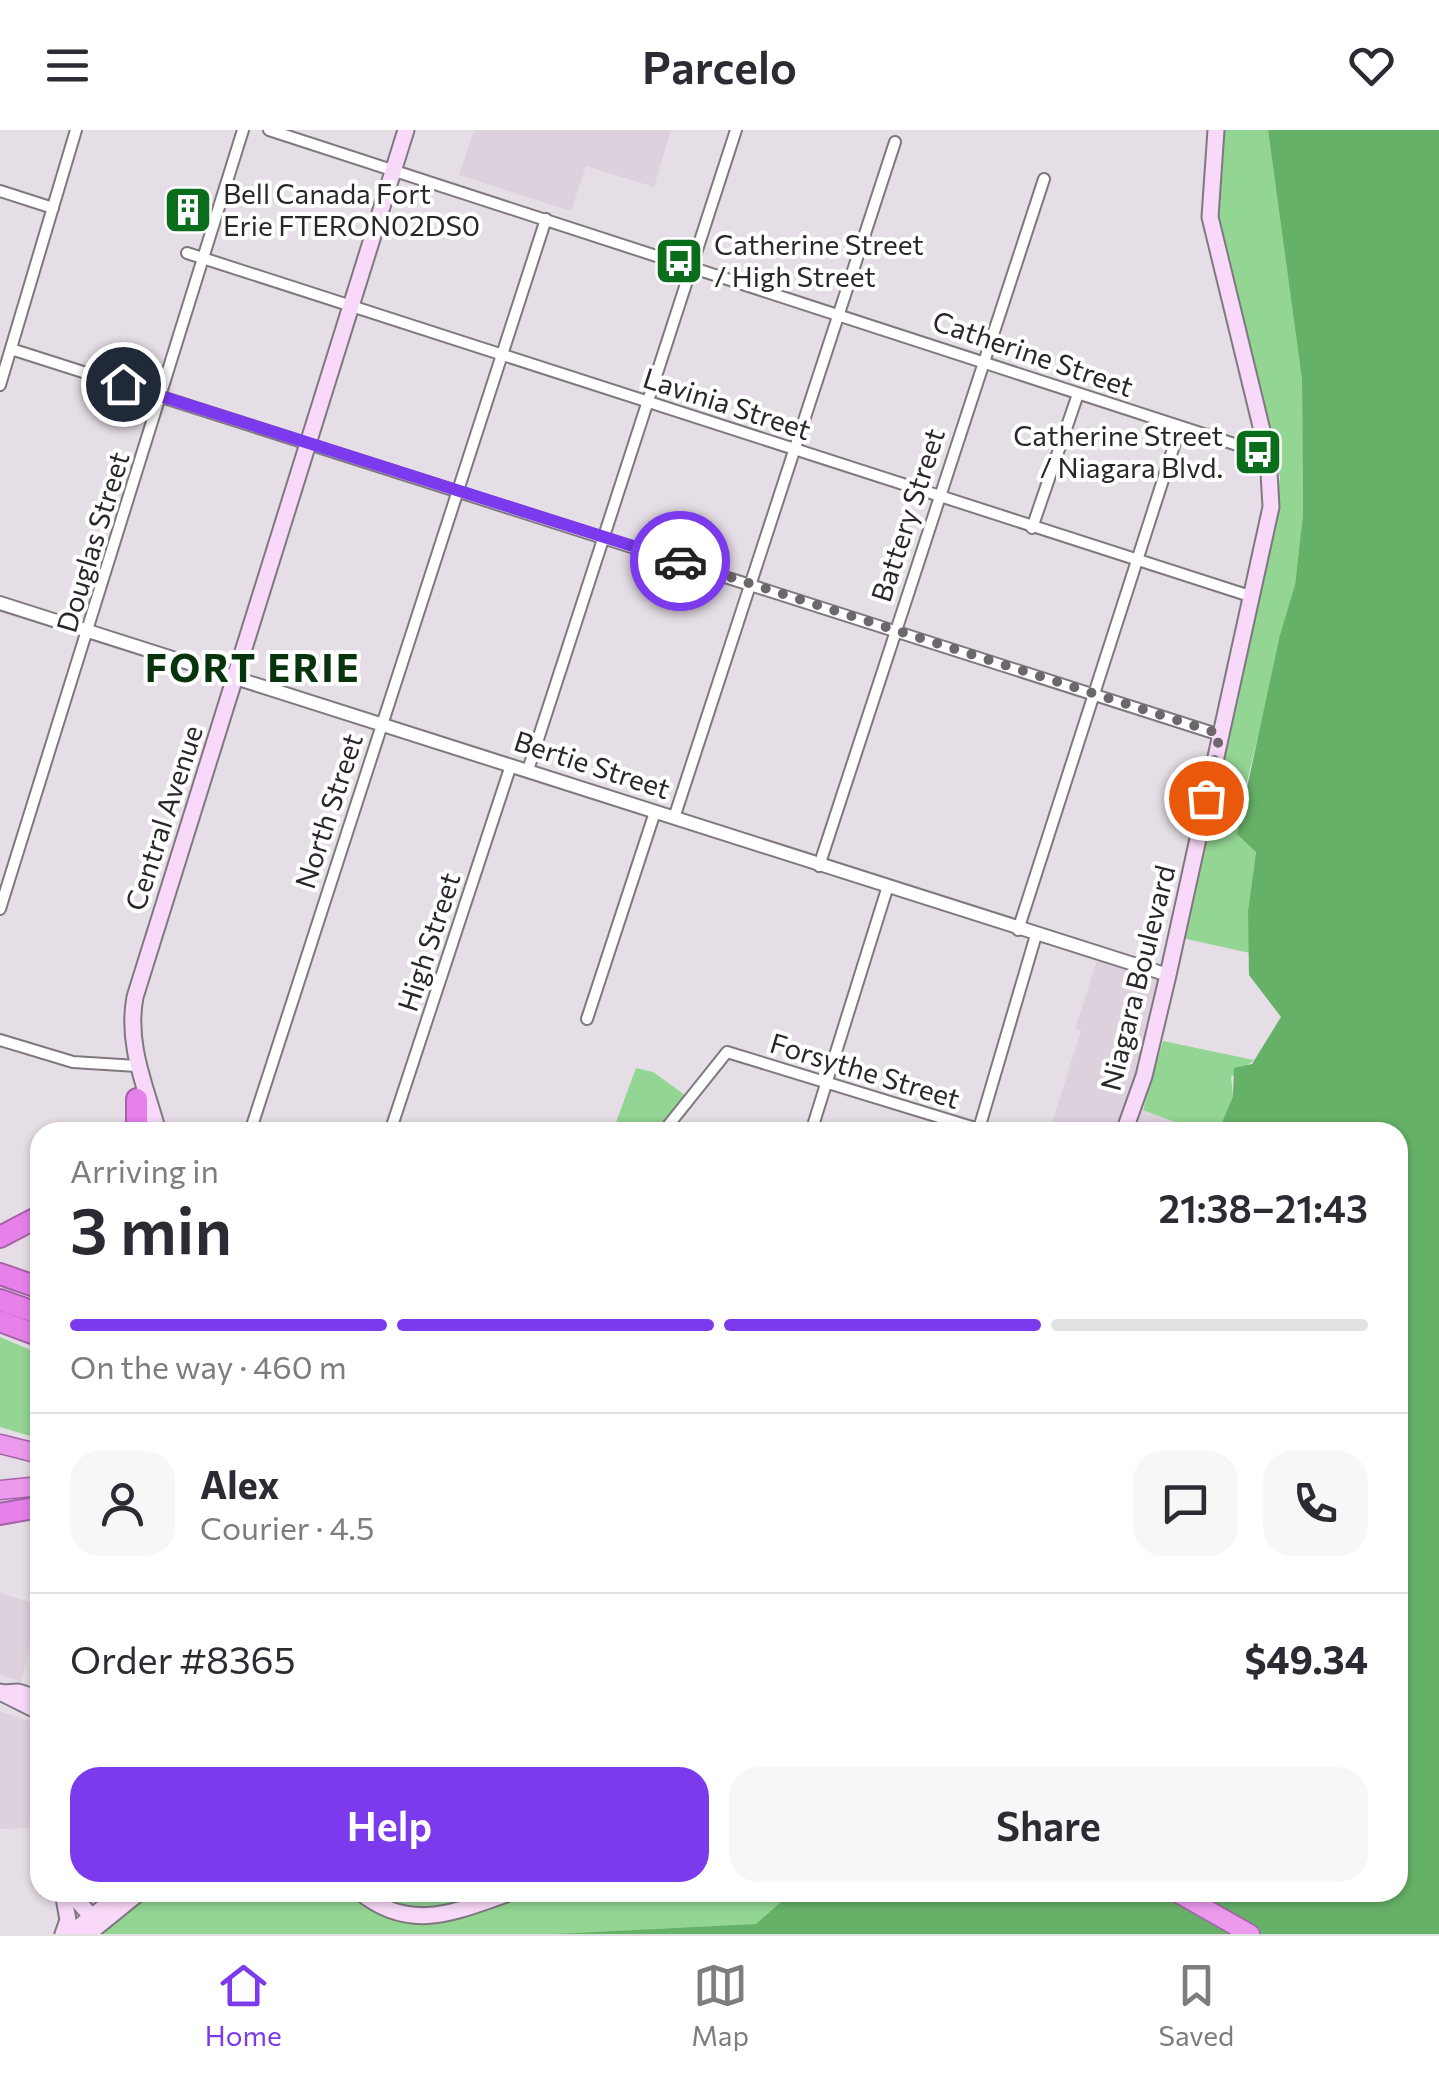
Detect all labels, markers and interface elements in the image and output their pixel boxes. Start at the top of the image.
icon: menu [40,38,95,93]
text: Parcelo [642,38,797,93]
icon: heart [1344,38,1399,93]
place label: Bell Canada Fort Erie FTERON02DS0 [223,176,480,242]
building icon: Bell Canada Fort Erie FTERON02DS0 [162,184,214,236]
place label: Catherine Street / High Street [714,227,924,293]
bus stop icon: Catherine Street / High Street [653,235,705,287]
street label: Catherine Street [929,303,1138,403]
pin [81,342,166,427]
icon: home [96,357,151,412]
street label: Lavinia Street [639,360,815,446]
place label: Catherine Street / Niagara Blvd. [1013,418,1223,484]
street label: Battery Street [863,424,951,606]
bus stop icon: Catherine Street / Niagara Blvd. [1232,426,1284,478]
street label: Douglas Street [48,447,136,636]
courier [630,511,730,611]
icon: car [653,534,708,589]
district label: FORT ERIE [145,643,361,690]
street label: Central Avenue [117,721,209,915]
street label: Bertie Street [510,723,675,805]
street label: North Street [287,729,369,893]
pin [1164,756,1249,841]
icon: bag [1179,771,1234,826]
street label: Niagara Boulevard [1093,862,1181,1094]
street label: High Street [390,868,466,1015]
street label: Forsythe Street [766,1025,964,1115]
text: Arriving in [70,1150,219,1190]
text: 21:38–21:43 [1159,1184,1368,1231]
text: 3 min [70,1188,232,1267]
text: On the way · 460 m [70,1346,347,1386]
button: person [70,1451,175,1556]
button: chat [1133,1451,1238,1556]
button: phone [1263,1451,1368,1556]
text: Alex [200,1460,279,1507]
text: Courier · 4.5 [200,1507,374,1547]
text: Order #8365 [70,1635,296,1682]
text: $49.34 [1244,1635,1368,1682]
button: Help [70,1767,709,1882]
button: Share [729,1767,1368,1882]
tab: Home [205,1958,282,2052]
tab: Map [691,1958,749,2052]
tab: Saved [1159,1958,1234,2052]

